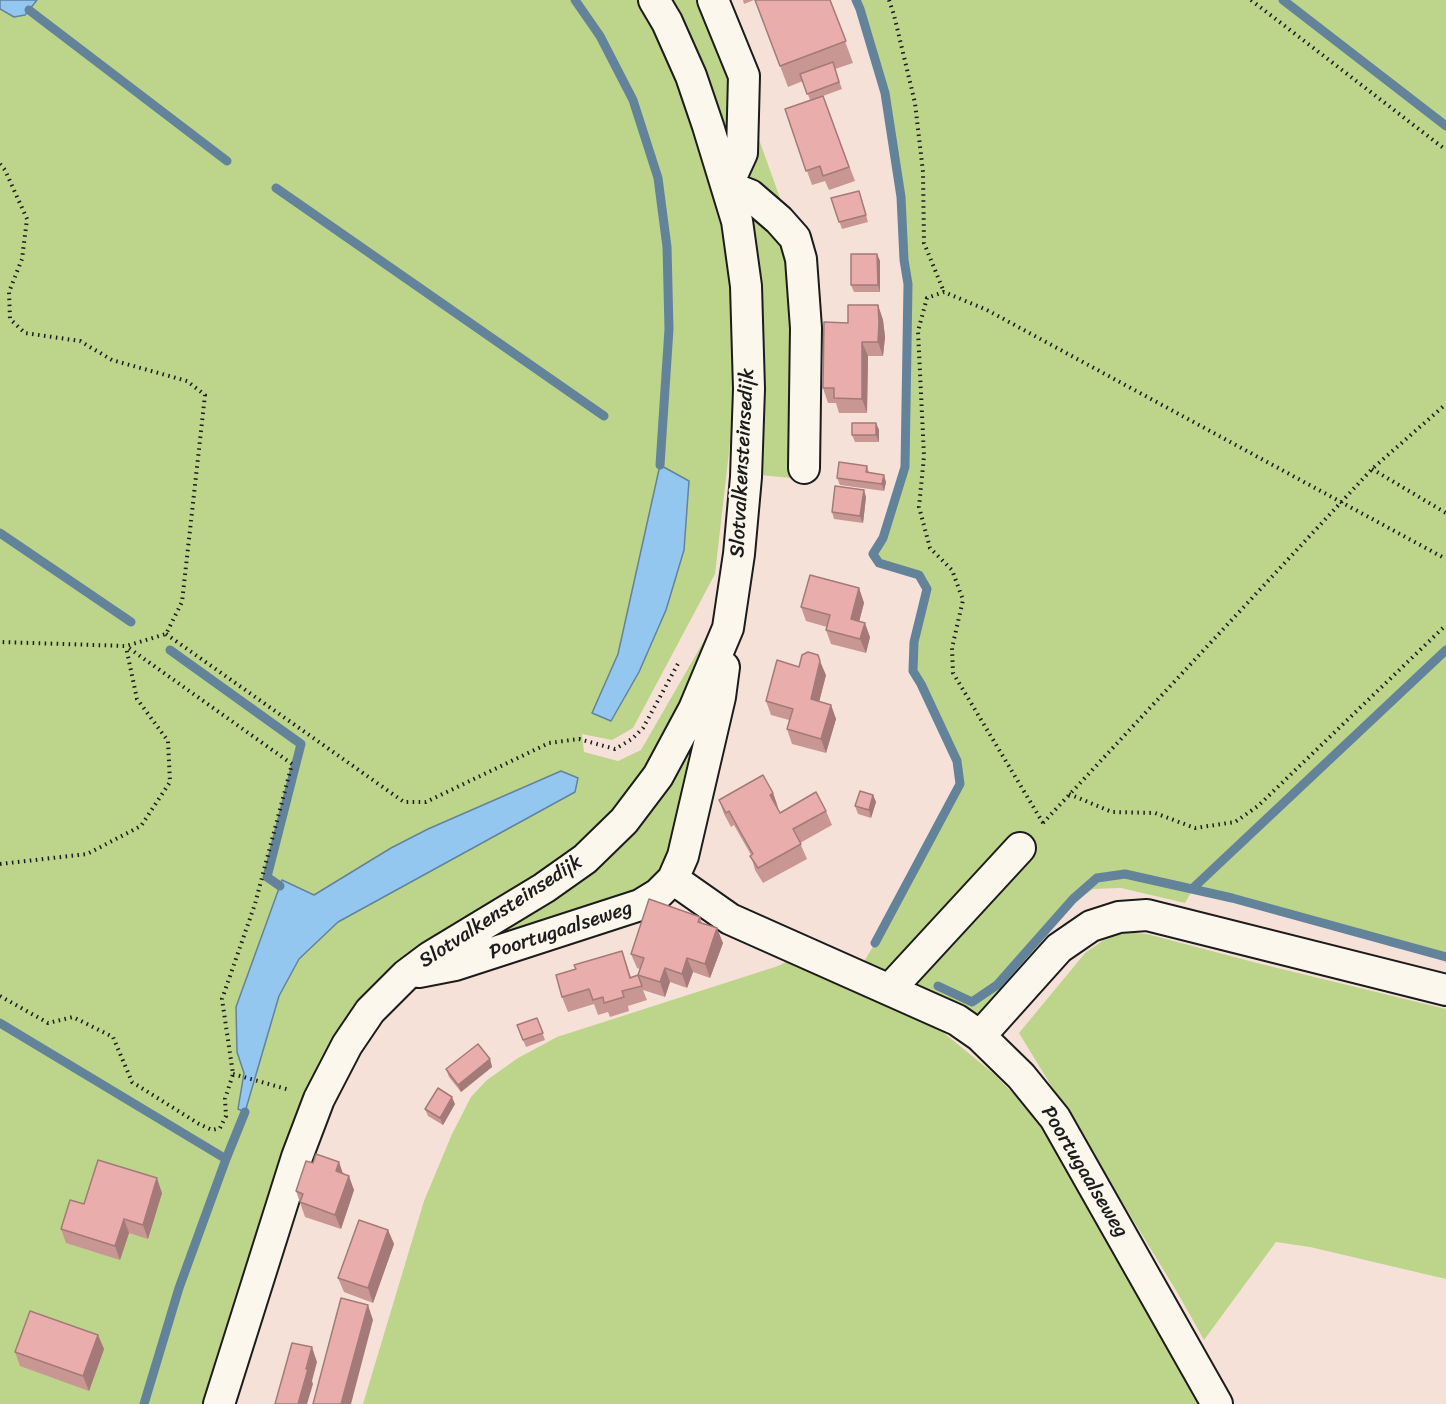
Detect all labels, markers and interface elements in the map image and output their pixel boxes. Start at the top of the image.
street label: Slotvalkensteinsedijk [726,368,760,558]
street label: Slotvalkensteinsedijk [415,850,587,974]
street label: Poortugaalseweg [486,897,636,965]
street label: Poortugaalseweg [1035,1102,1133,1242]

